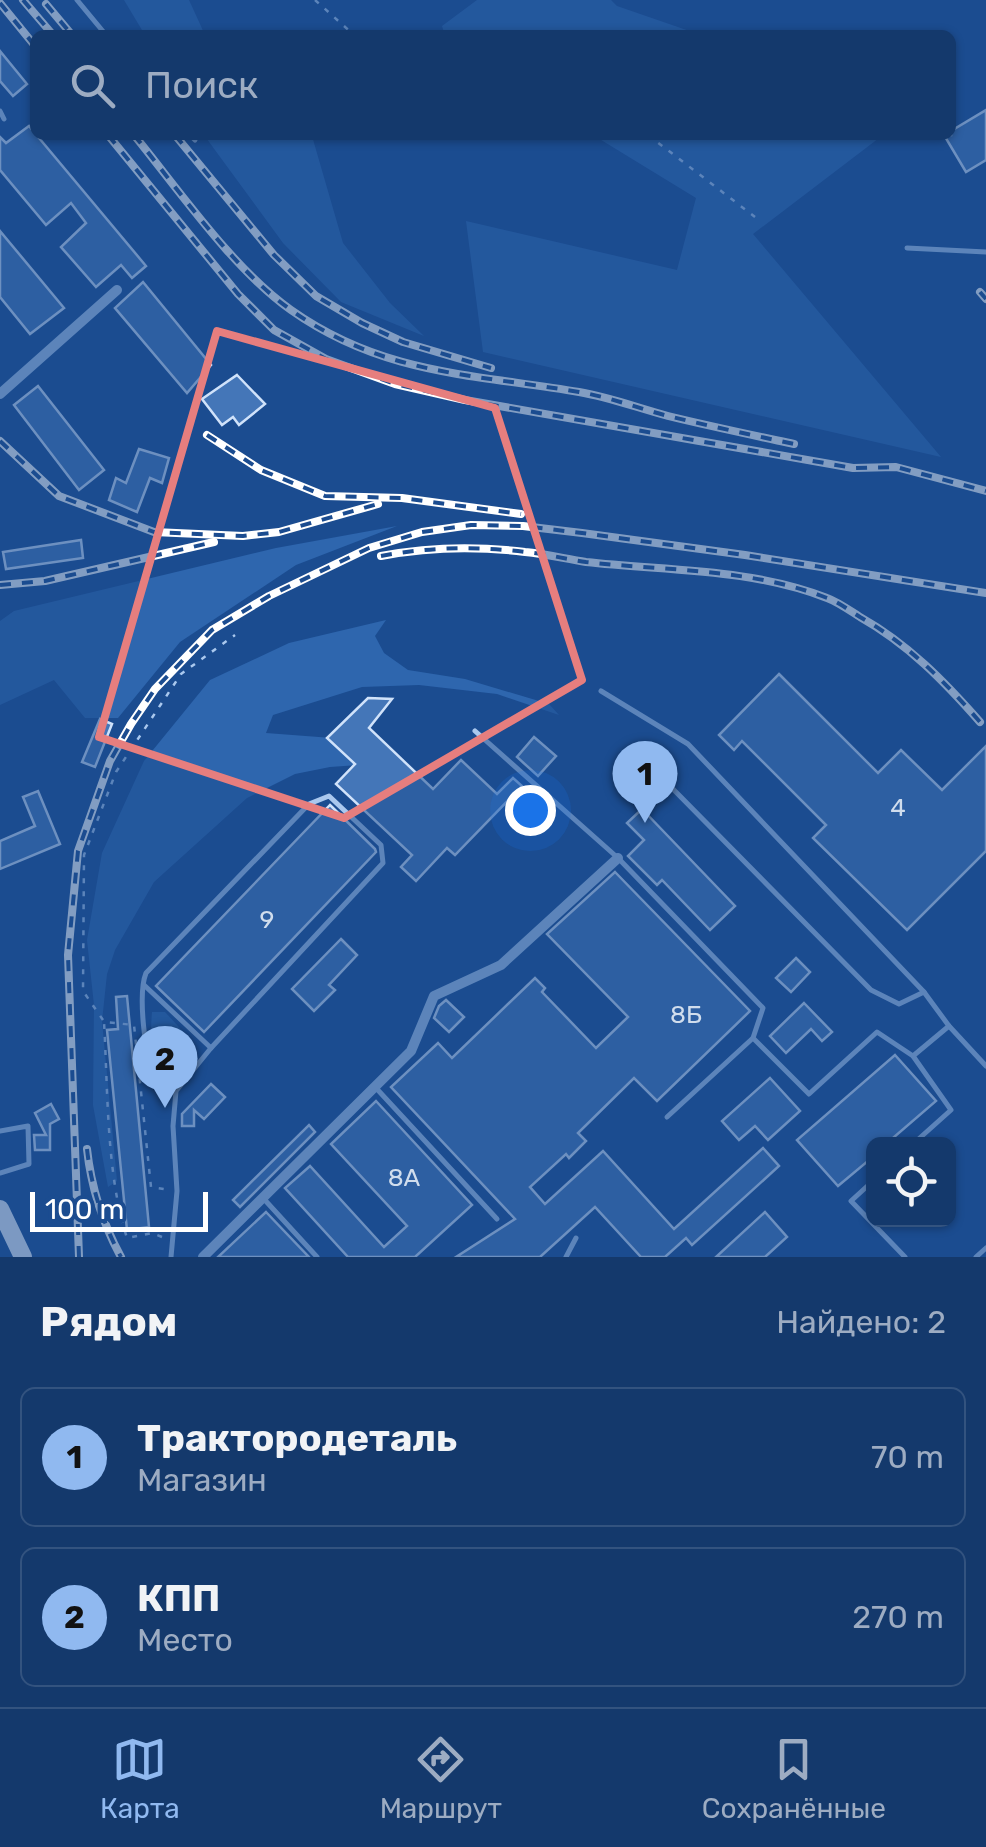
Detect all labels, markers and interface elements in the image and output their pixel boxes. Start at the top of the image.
search box [30,30,956,140]
icon: search [65,58,120,113]
text: Поиск [145,62,258,108]
pin: 1 [612,740,678,823]
your location [505,785,556,836]
house number: 4 [890,793,906,822]
house number: 9 [260,905,274,934]
house number: 8Б [670,1000,702,1029]
pin: 2 [132,1026,198,1108]
map controls [866,1137,956,1227]
button: locate [866,1137,956,1227]
house number: 8А [388,1163,421,1192]
scale bar [30,1187,208,1232]
text: 100 m [45,1193,124,1226]
text: Рядом [40,1297,177,1347]
text: Найдено: 2 [776,1303,946,1341]
text: Трактородеталь [137,1415,457,1461]
text: 1 [67,1438,82,1476]
text: 70 m [871,1438,944,1476]
text: Магазин [137,1461,267,1499]
text: КПП [137,1575,220,1621]
text: 2 [64,1598,85,1636]
text: 270 m [852,1598,944,1636]
text: Место [137,1621,233,1659]
tab: Карта [100,1732,180,1825]
tab: Маршрут [380,1732,502,1825]
tab: Сохранённые [702,1732,886,1825]

